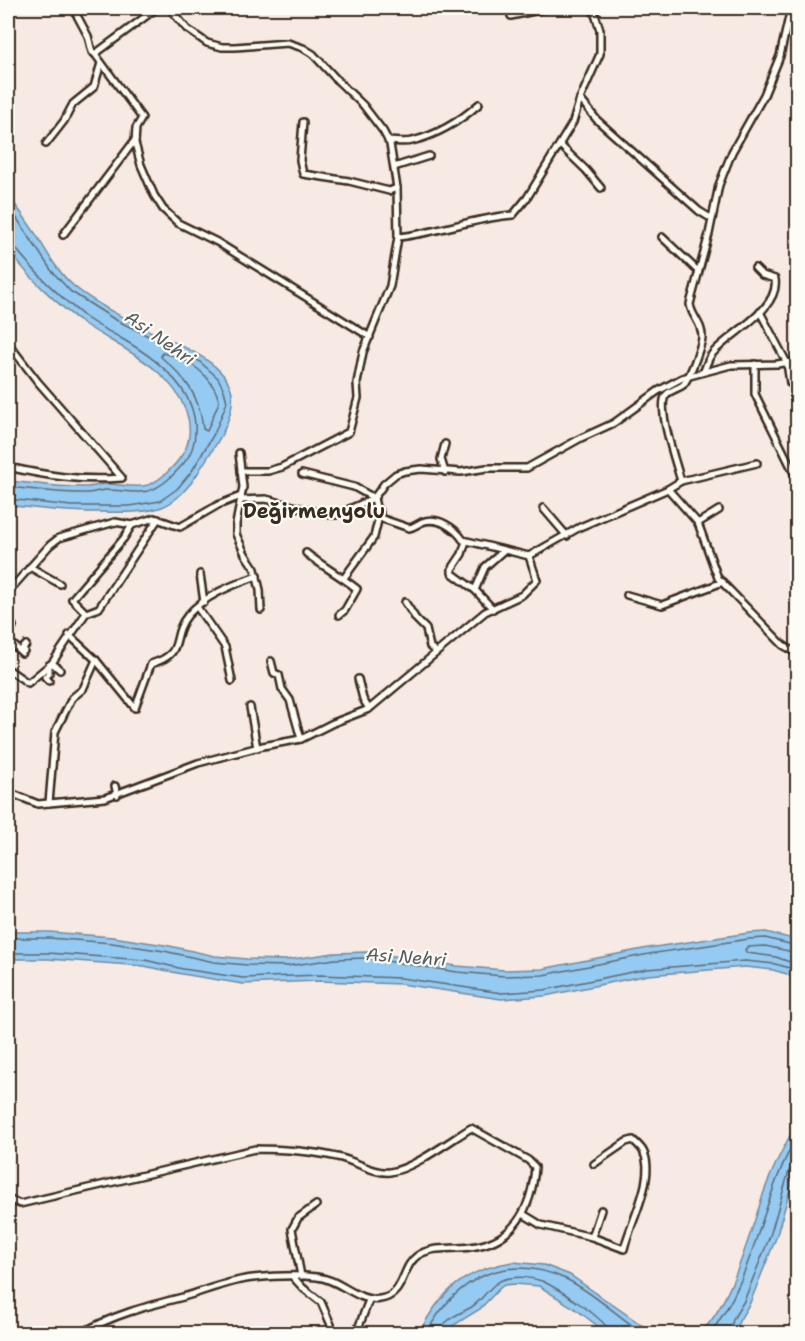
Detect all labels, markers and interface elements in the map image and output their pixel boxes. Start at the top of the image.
water label: Asi Nehri [120,305,201,371]
district label: Değirmenyolu [243,498,385,524]
water label: Asi Nehri [365,942,448,972]

